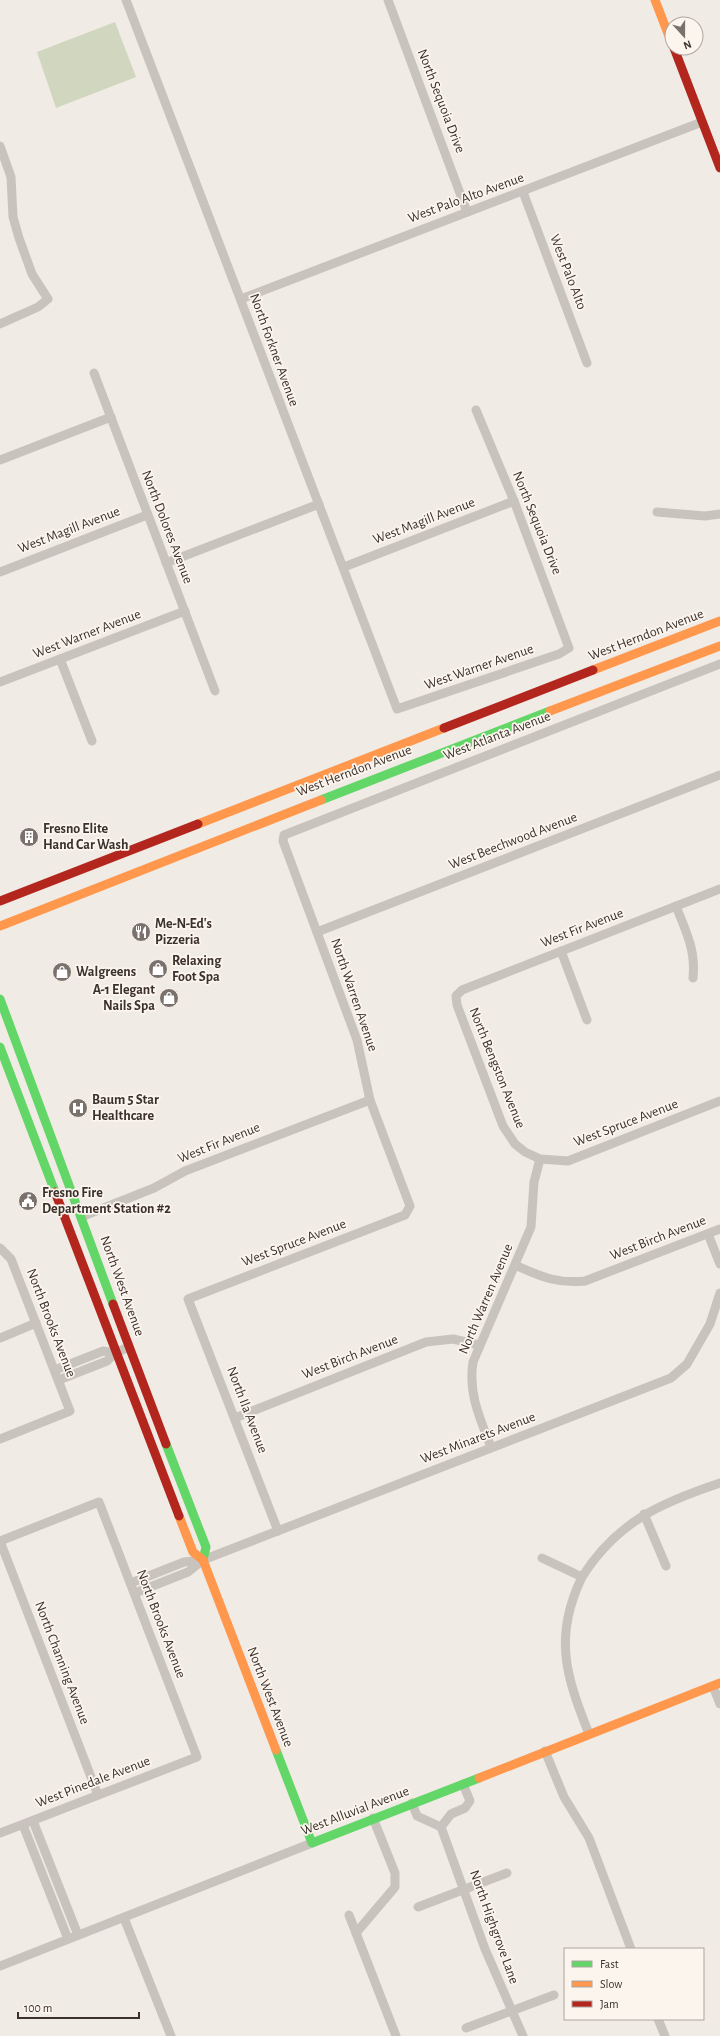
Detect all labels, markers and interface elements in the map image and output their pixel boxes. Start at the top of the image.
north arrow [664,16,704,56]
text: N [682,38,693,51]
street label: North Sequoia Drive [415,47,467,155]
street label: West Palo Alto Avenue [406,171,526,225]
street label: West Palo Alto [547,233,589,312]
street label: North Forkner Avenue [247,292,301,408]
street label: North Dolores Avenue [139,468,195,586]
street label: North Sequoia Drive [510,469,564,577]
street label: West Magill Avenue [371,495,477,547]
street label: West Magill Avenue [16,504,122,556]
street label: West Warner Avenue [31,607,143,661]
street label: West Herndon Avenue [586,607,706,663]
street label: West Warner Avenue [423,642,535,692]
street label: West Atlanta Avenue [441,709,553,763]
street label: West Herndon Avenue [294,743,414,799]
street label: West Beechwood Avenue [447,810,579,872]
place label: Fresno Elite Hand Car Wash [43,822,128,852]
building icon: Fresno Elite Hand Car Wash [18,826,40,848]
street label: West Fir Avenue [539,906,625,950]
place label: Me-N-Ed's Pizzeria [155,917,212,947]
restaurant icon: Me-N-Ed's Pizzeria [130,921,152,943]
street label: North Warren Avenue [328,937,380,1053]
place label: Relaxing Foot Spa [172,954,222,984]
shop icon: Relaxing Foot Spa [147,958,169,980]
shop icon: Walgreens [51,961,73,983]
place label: Walgreens [76,965,136,979]
place label: A-1 Elegant Nails Spa [93,983,155,1013]
shop icon: A-1 Elegant Nails Spa [158,987,180,1009]
street label: North Bengston Avenue [466,1006,528,1130]
place label: Baum 5 Star Healthcare [92,1093,159,1123]
hospital icon: Baum 5 Star Healthcare [67,1097,89,1119]
street label: West Spruce Avenue [572,1097,680,1149]
street label: West Fir Avenue [176,1120,262,1166]
place label: Fresno Fire Department Station #2 [42,1186,171,1216]
public building icon: Fresno Fire Department Station #2 [17,1190,39,1212]
street label: West Birch Avenue [608,1213,708,1263]
street label: West Spruce Avenue [240,1217,348,1269]
street label: North West Avenue [97,1234,147,1338]
street label: North Warren Avenue [456,1242,516,1356]
street label: North Brooks Avenue [24,1267,78,1379]
street label: West Birch Avenue [300,1332,400,1382]
street label: North Ila Avenue [224,1365,270,1455]
street label: West Minarets Avenue [419,1410,537,1466]
street label: North Brooks Avenue [134,1568,188,1680]
street label: North Channing Avenue [32,1600,92,1726]
street label: North West Avenue [245,1645,295,1749]
street label: West Pinedale Avenue [34,1754,152,1810]
street label: West Alluvial Avenue [299,1784,411,1838]
street label: North Highgrove Lane [467,1868,521,1986]
legend [564,1948,704,2020]
text: Fast [600,1958,619,1970]
text: Slow [600,1978,622,1990]
scale bar [18,1994,139,2020]
text: Jam [600,1998,619,2010]
text: 100 m [24,2002,52,2014]

